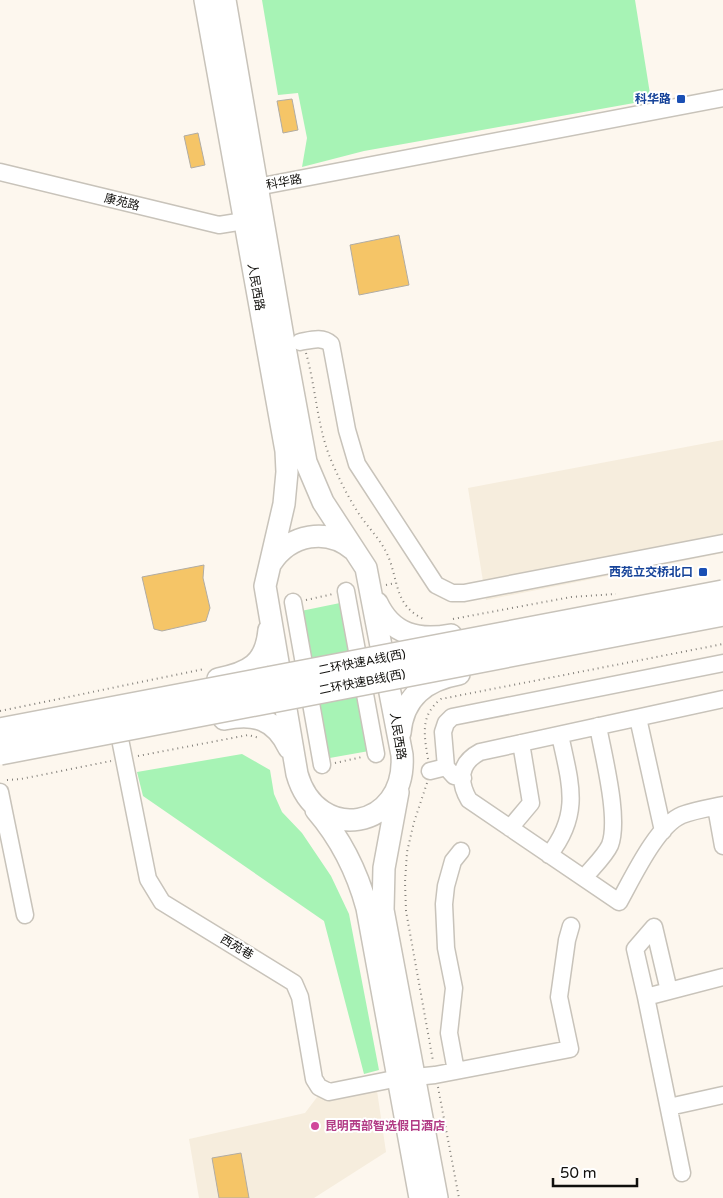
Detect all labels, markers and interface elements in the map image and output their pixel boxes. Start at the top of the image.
place label: 科华路 [635,92,671,106]
marker: 科华路 [675,93,687,105]
street label: 科华路 [265,172,303,192]
street label: 康苑路 [103,191,141,213]
street label: 人民西路 [245,262,267,312]
place label: 西苑立交桥北口 [609,565,693,579]
marker: 西苑立交桥北口 [697,566,709,578]
street label: 二环快速A线(西) [317,647,407,677]
street label: 二环快速B线(西) [318,667,407,697]
street label: 人民西路 [387,711,409,761]
street label: 西苑巷 [218,932,256,962]
place label: 昆明西部智选假日酒店 [325,1119,445,1133]
marker: 昆明西部智选假日酒店 [309,1120,321,1132]
scale bar [553,1156,637,1188]
text: 50 m [560,1164,597,1182]

